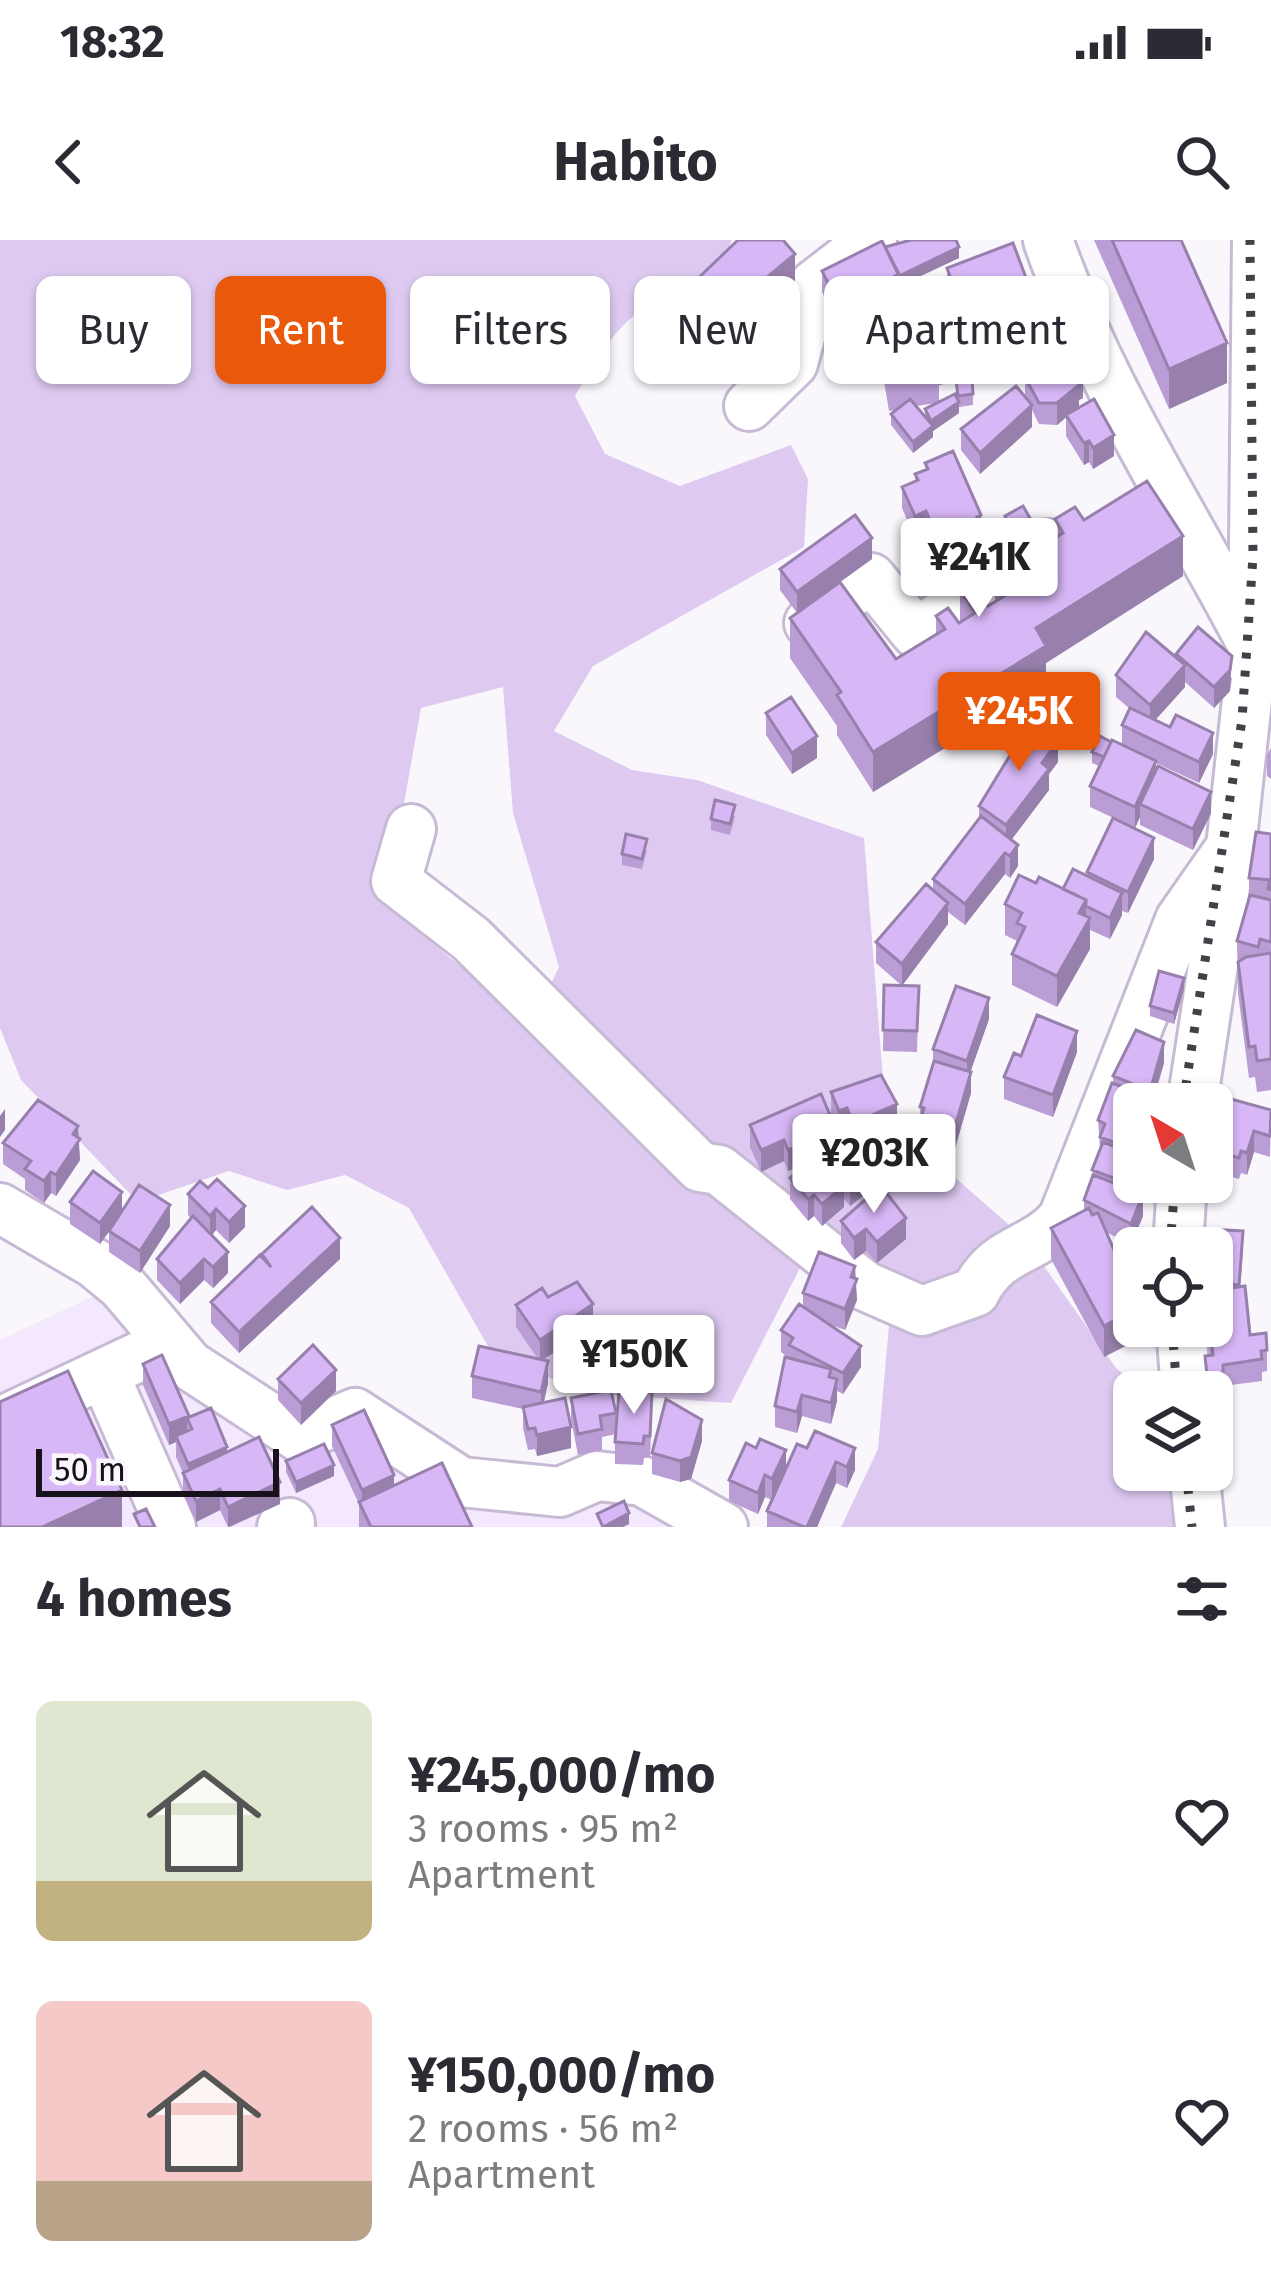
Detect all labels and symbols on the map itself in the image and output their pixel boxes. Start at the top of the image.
pin: ¥241K [895,518,1063,620]
pin: ¥245K [935,672,1103,774]
north arrow [1113,1083,1233,1203]
pin: ¥203K [790,1114,958,1216]
pin: ¥150K [550,1315,718,1417]
scale bar [36,1443,279,1496]

